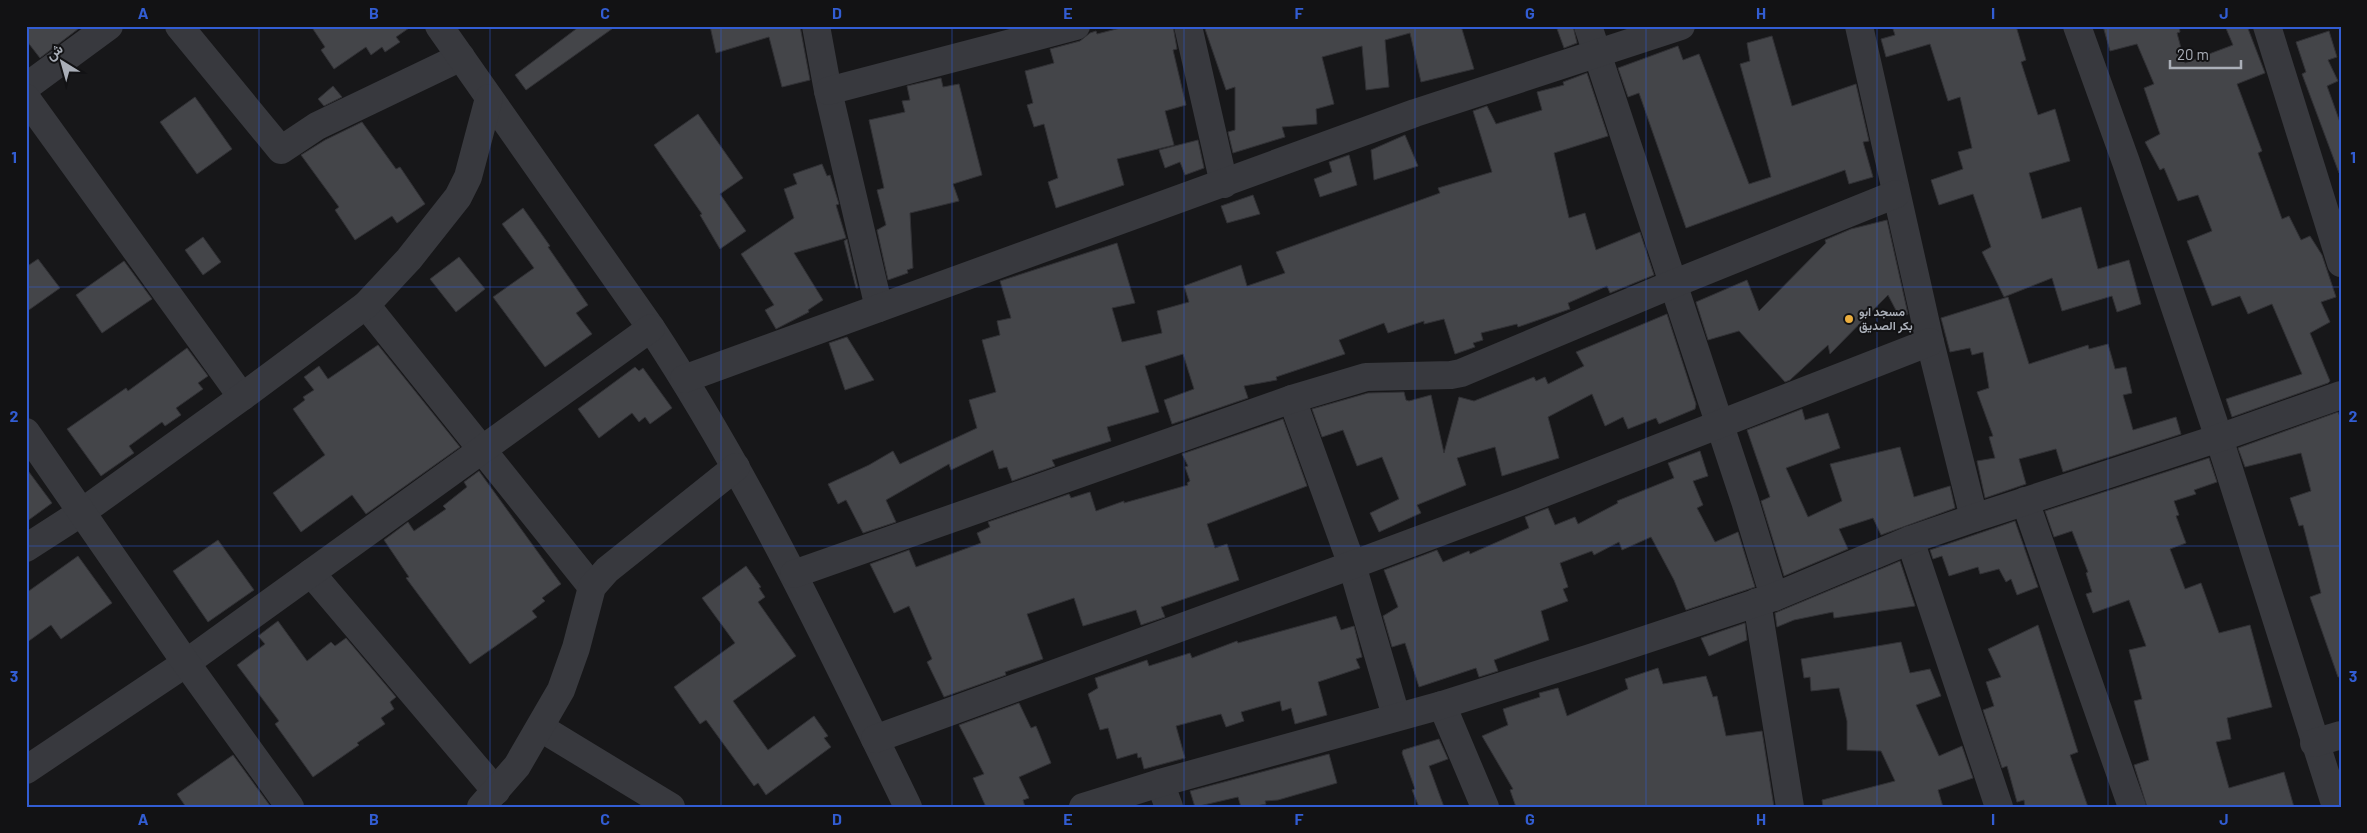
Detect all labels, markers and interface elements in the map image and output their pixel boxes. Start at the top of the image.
text: A [138,3,149,22]
text: B [369,3,379,22]
text: C [600,3,610,22]
text: D [832,3,842,22]
text: E [1063,3,1073,22]
text: F [1295,3,1304,22]
text: G [1525,3,1535,22]
text: H [1756,3,1766,22]
text: I [1991,3,1995,22]
text: J [2219,3,2229,22]
north arrow [38,38,88,88]
scale bar [2170,38,2241,70]
text: ش [42,39,66,64]
text: 20 m [2177,45,2209,63]
text: 1 [11,147,17,166]
text: 1 [2350,147,2356,166]
place label: مسجد ابو بكر الصديق [1859,304,1913,334]
marker: مسجد ابو بكر الصديق [1843,313,1855,325]
text: 2 [10,406,19,425]
text: 2 [2349,406,2358,425]
text: 3 [10,666,18,685]
text: 3 [2349,666,2357,685]
text: A [138,809,149,828]
text: B [369,809,379,828]
text: C [600,809,610,828]
text: D [832,809,842,828]
text: E [1063,809,1073,828]
text: F [1295,809,1304,828]
text: G [1525,809,1535,828]
text: H [1756,809,1766,828]
text: I [1991,809,1995,828]
text: J [2219,809,2229,828]

